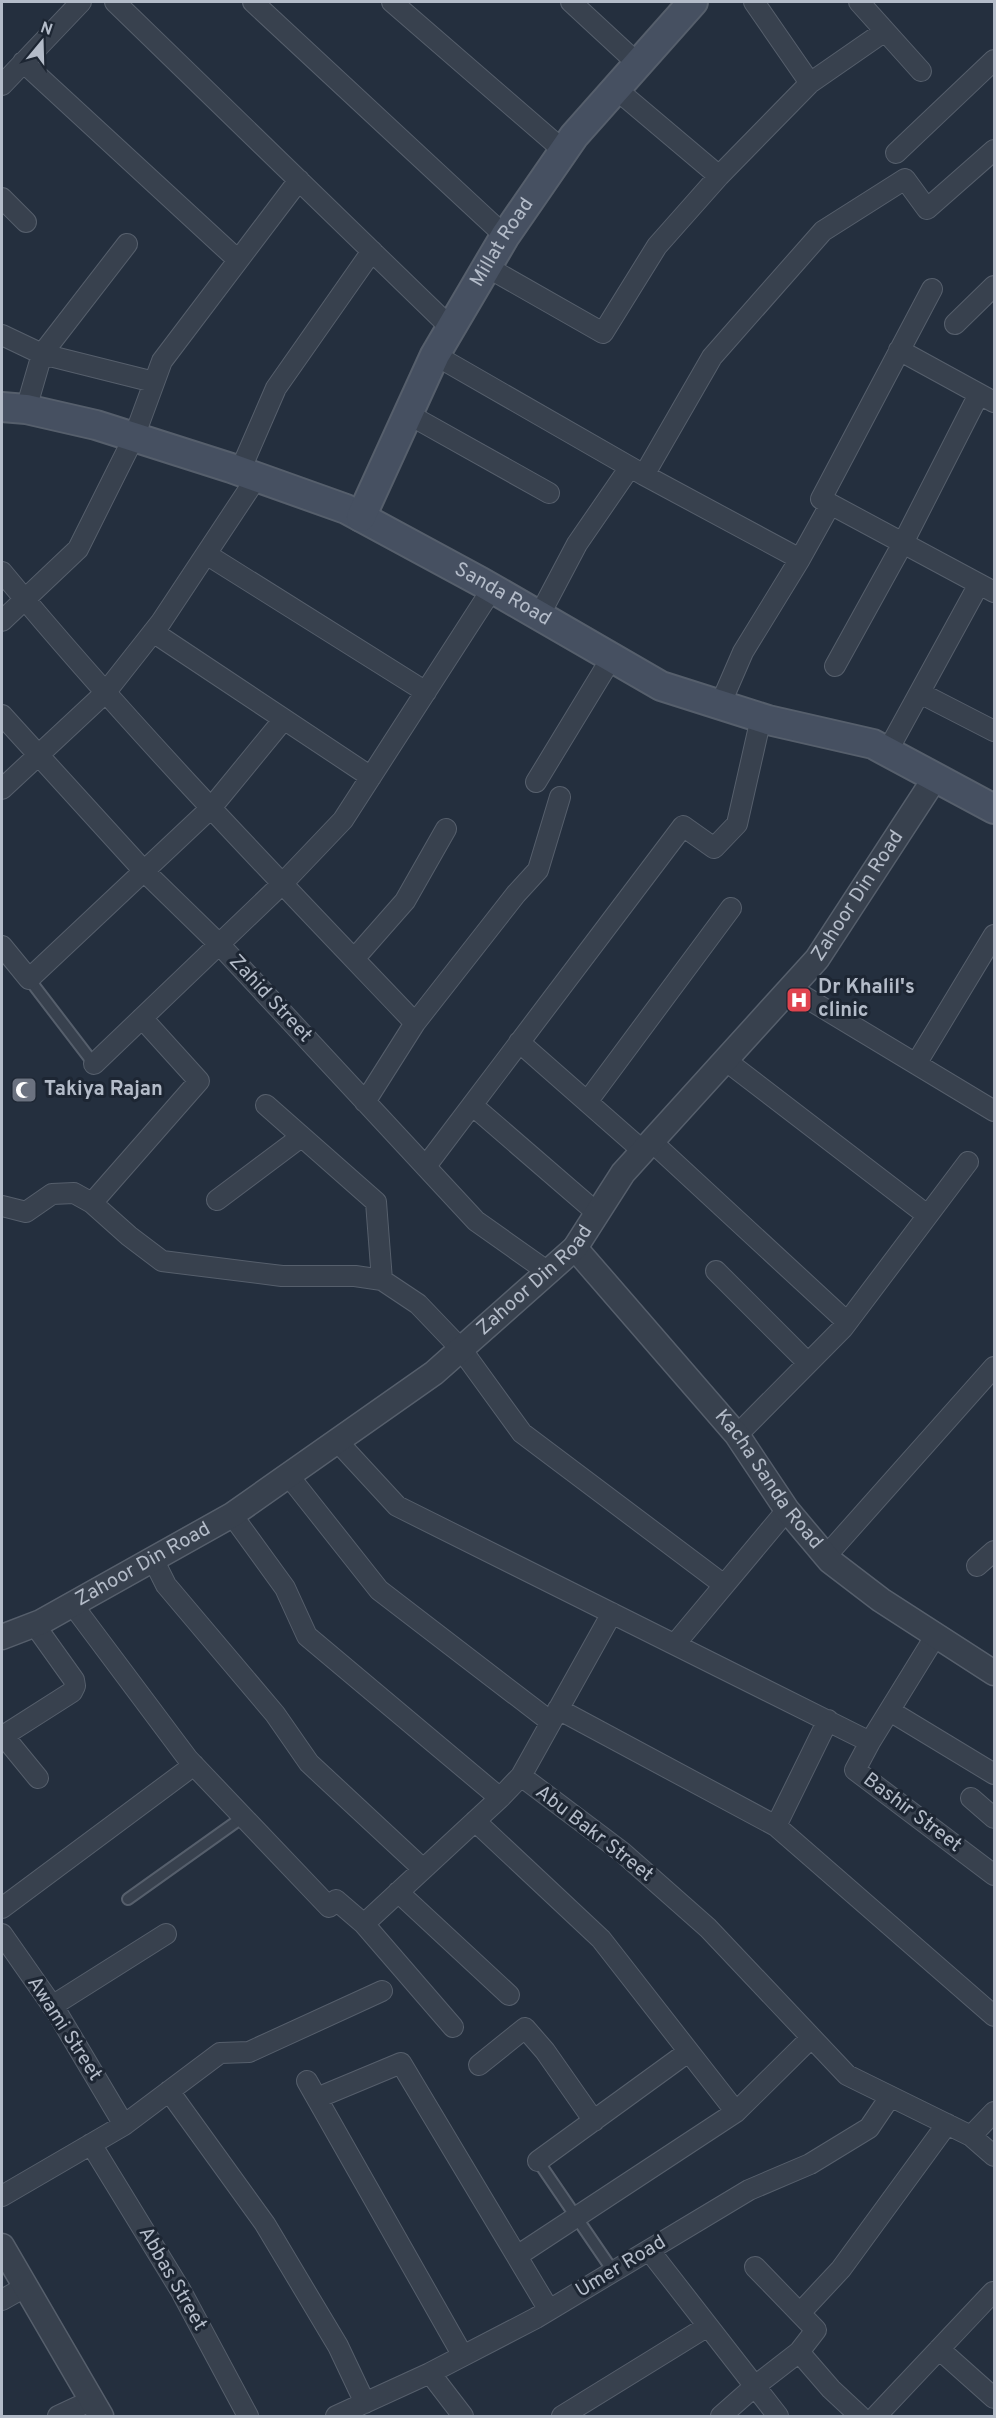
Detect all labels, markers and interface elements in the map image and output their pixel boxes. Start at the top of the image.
north arrow [12,12,72,72]
text: N [38,18,55,41]
street label: Millat Road [465,193,540,292]
street label: Sanda Road [450,557,555,632]
street label: Zahoor Din Road [806,826,910,967]
street label: Zahid Street [223,950,317,1048]
place label: Dr Khalil's clinic [818,975,915,1024]
hospital icon: Dr Khalil's clinic [784,985,814,1015]
mosque icon: Takiya Rajan [9,1075,39,1105]
place label: Takiya Rajan [44,1077,163,1103]
street label: Zahoor Din Road [472,1220,599,1342]
street label: Kacha Sanda Road [708,1404,828,1555]
street label: Zahoor Din Road [71,1516,216,1613]
street label: Bashir Street [857,1767,967,1859]
street label: Abu Bakr Street [530,1780,658,1888]
street label: Awami Street [21,1972,107,2086]
street label: Abbas Street [132,2222,212,2336]
street label: Umer Road [571,2230,671,2304]

